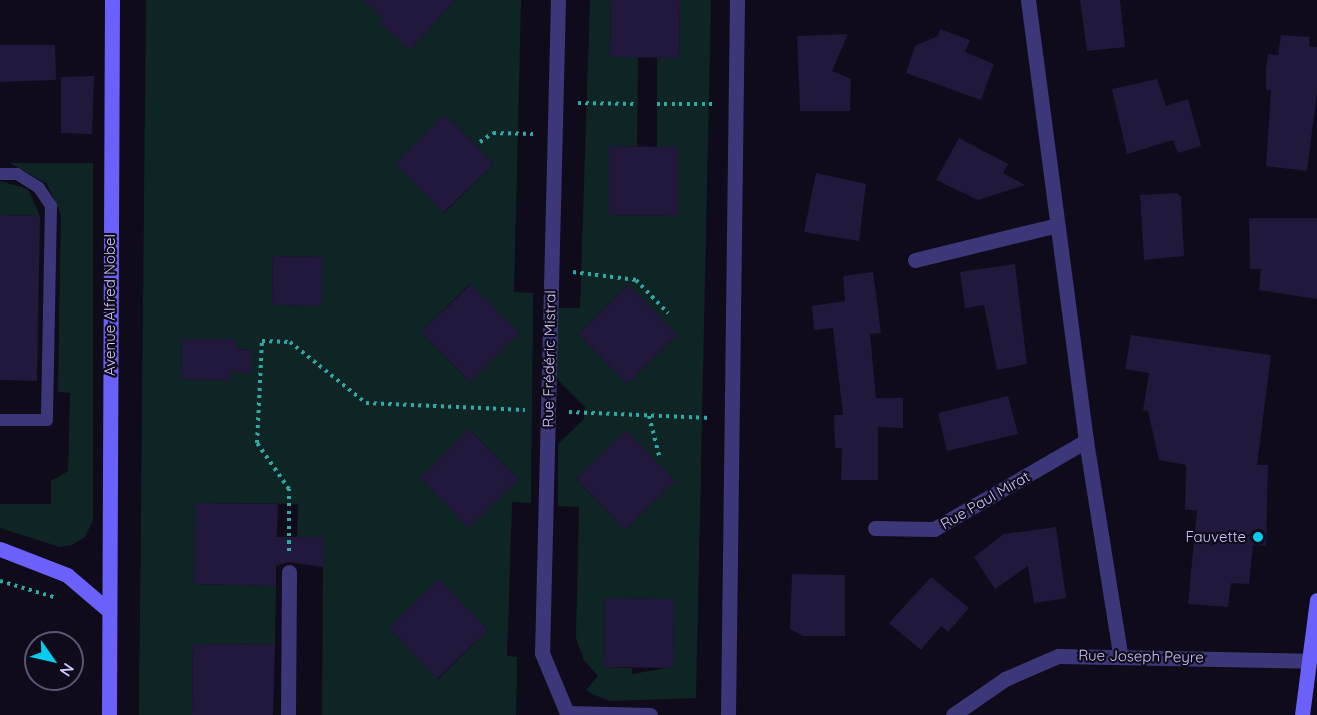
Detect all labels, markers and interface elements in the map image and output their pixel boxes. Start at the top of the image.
street label: Avenue Alfred Nobel [101,234,119,376]
street label: Rue Frédéric Mistral [539,290,559,428]
street label: Rue Paul Mirat [937,467,1033,533]
place label: Fauvette [1185,528,1246,546]
marker: Fauvette [1251,530,1265,544]
north arrow [24,631,84,691]
street label: Rue Joseph Peyre [1078,646,1204,666]
text: N [56,659,79,680]

